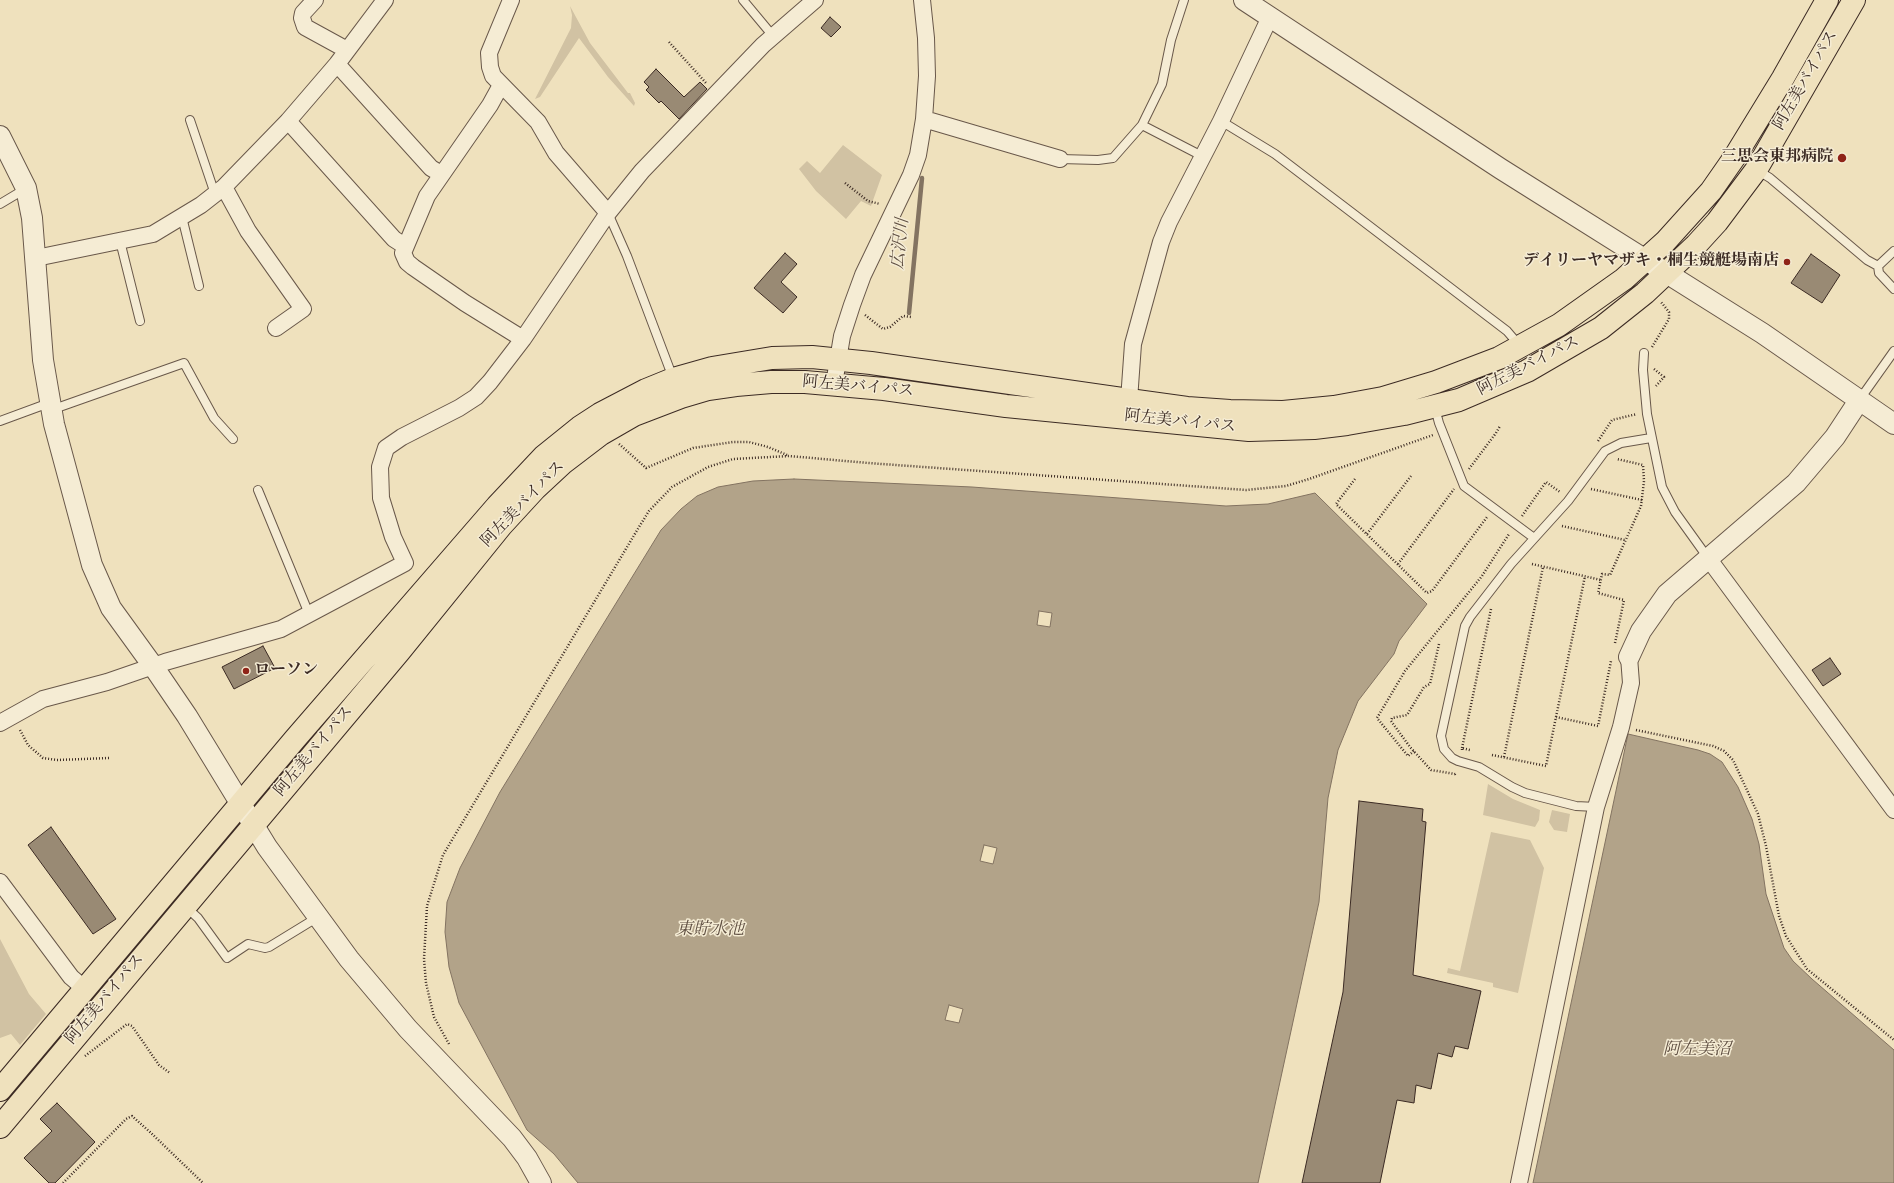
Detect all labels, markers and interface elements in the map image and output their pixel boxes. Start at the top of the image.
street label: 阿左美バイパス [1771,28,1843,134]
place label: 三思会東邦病院 [1721,148,1833,168]
marker: 三思会東邦病院 [1836,152,1848,164]
water label: 広沢川 [889,218,915,270]
place label: デイリーヤマザキ・桐生競艇場南店 [1523,252,1779,272]
marker: デイリーヤマザキ・桐生競艇場南店 [1782,257,1792,267]
street label: 阿左美バイパス [1475,333,1583,401]
street label: 阿左美バイパス [801,374,915,402]
street label: 阿左美バイパス [1123,408,1237,438]
street label: 阿左美バイパス [478,458,570,552]
place label: ローソン [254,661,318,681]
marker: ローソン [241,666,251,676]
street label: 阿左美バイパス [272,703,358,801]
water label: 東貯水池 [676,921,744,941]
street label: 阿左美バイパス [63,951,149,1049]
water label: 阿左美沼 [1663,1041,1731,1061]

